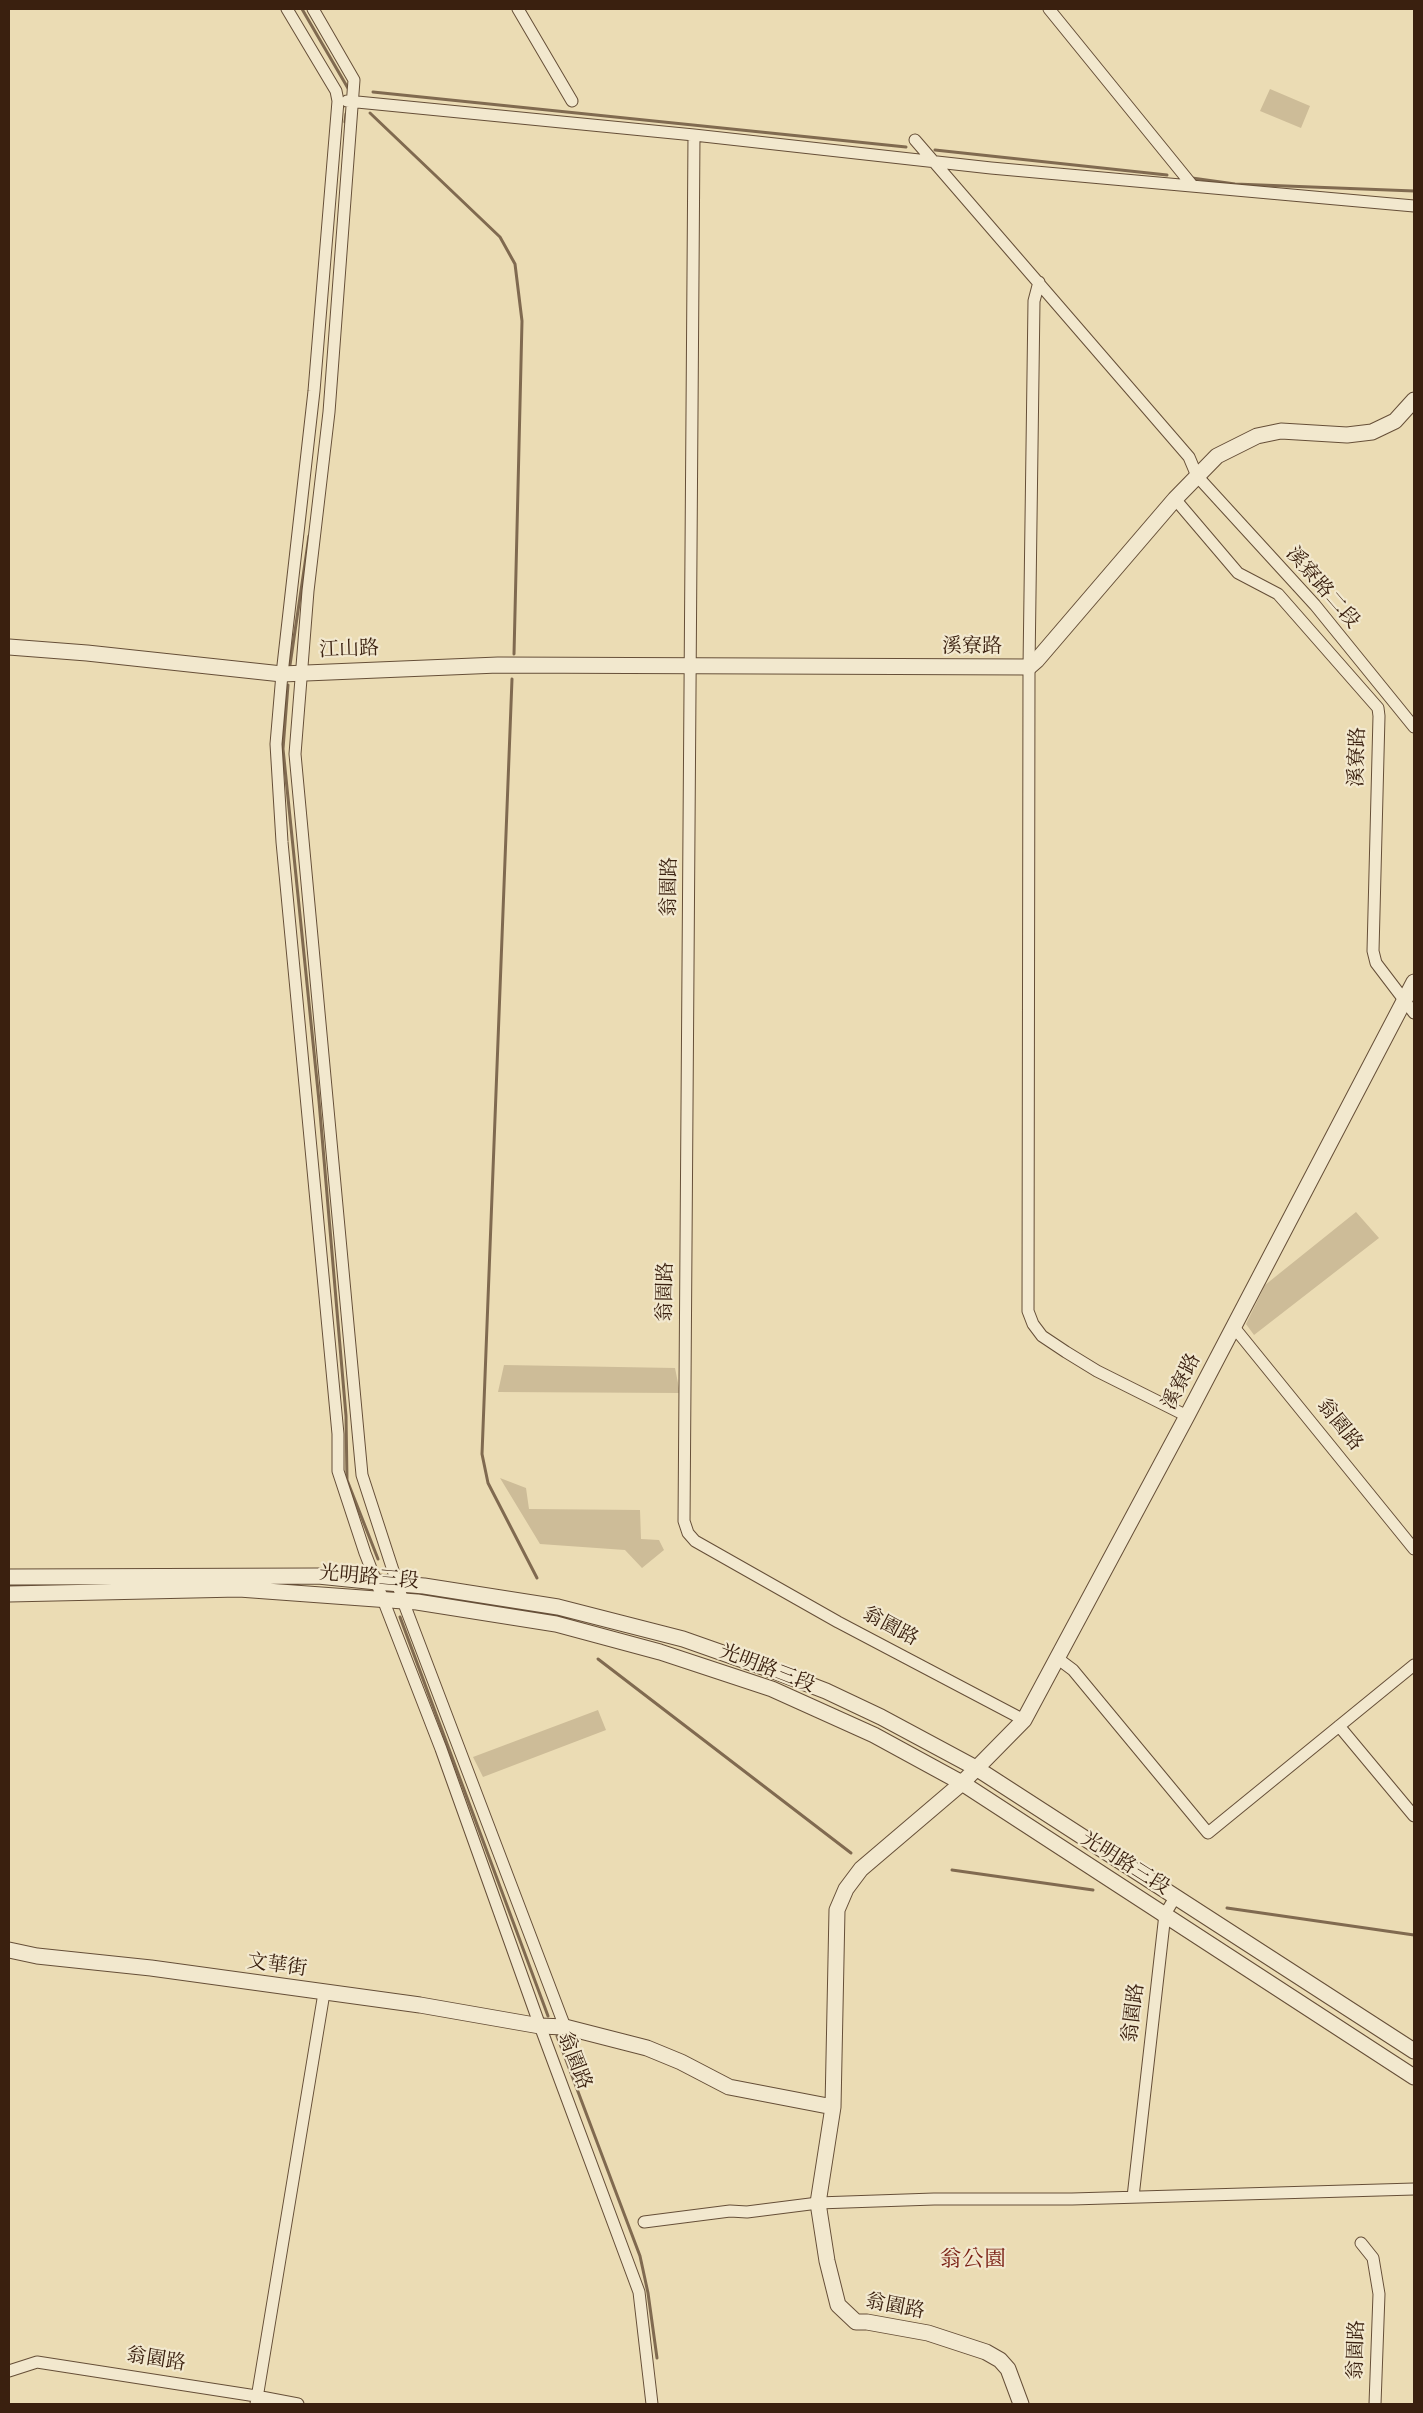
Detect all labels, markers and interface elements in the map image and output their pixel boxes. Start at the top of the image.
street label: 溪寮路二段 [1280,542,1364,634]
street label: 溪寮路 [942,635,1002,659]
street label: 江山路 [319,637,379,663]
street label: 溪寮路 [1345,727,1371,787]
street label: 翁園路 [657,857,683,917]
street label: 翁園路 [653,1262,679,1322]
street label: 溪寮路 [1158,1350,1206,1414]
street label: 翁園路 [1311,1394,1367,1456]
street label: 光明路三段 [318,1562,420,1594]
street label: 翁園路 [858,1602,922,1652]
street label: 光明路三段 [716,1640,818,1698]
street label: 光明路三段 [1076,1827,1174,1901]
street label: 文華街 [246,1950,308,1982]
street label: 翁園路 [1118,1982,1150,2044]
street label: 翁園路 [552,2029,596,2093]
district label: 翁公園 [940,2248,1006,2274]
street label: 翁園路 [863,2289,927,2325]
street label: 翁園路 [1344,2320,1370,2380]
street label: 翁園路 [124,2343,188,2377]

